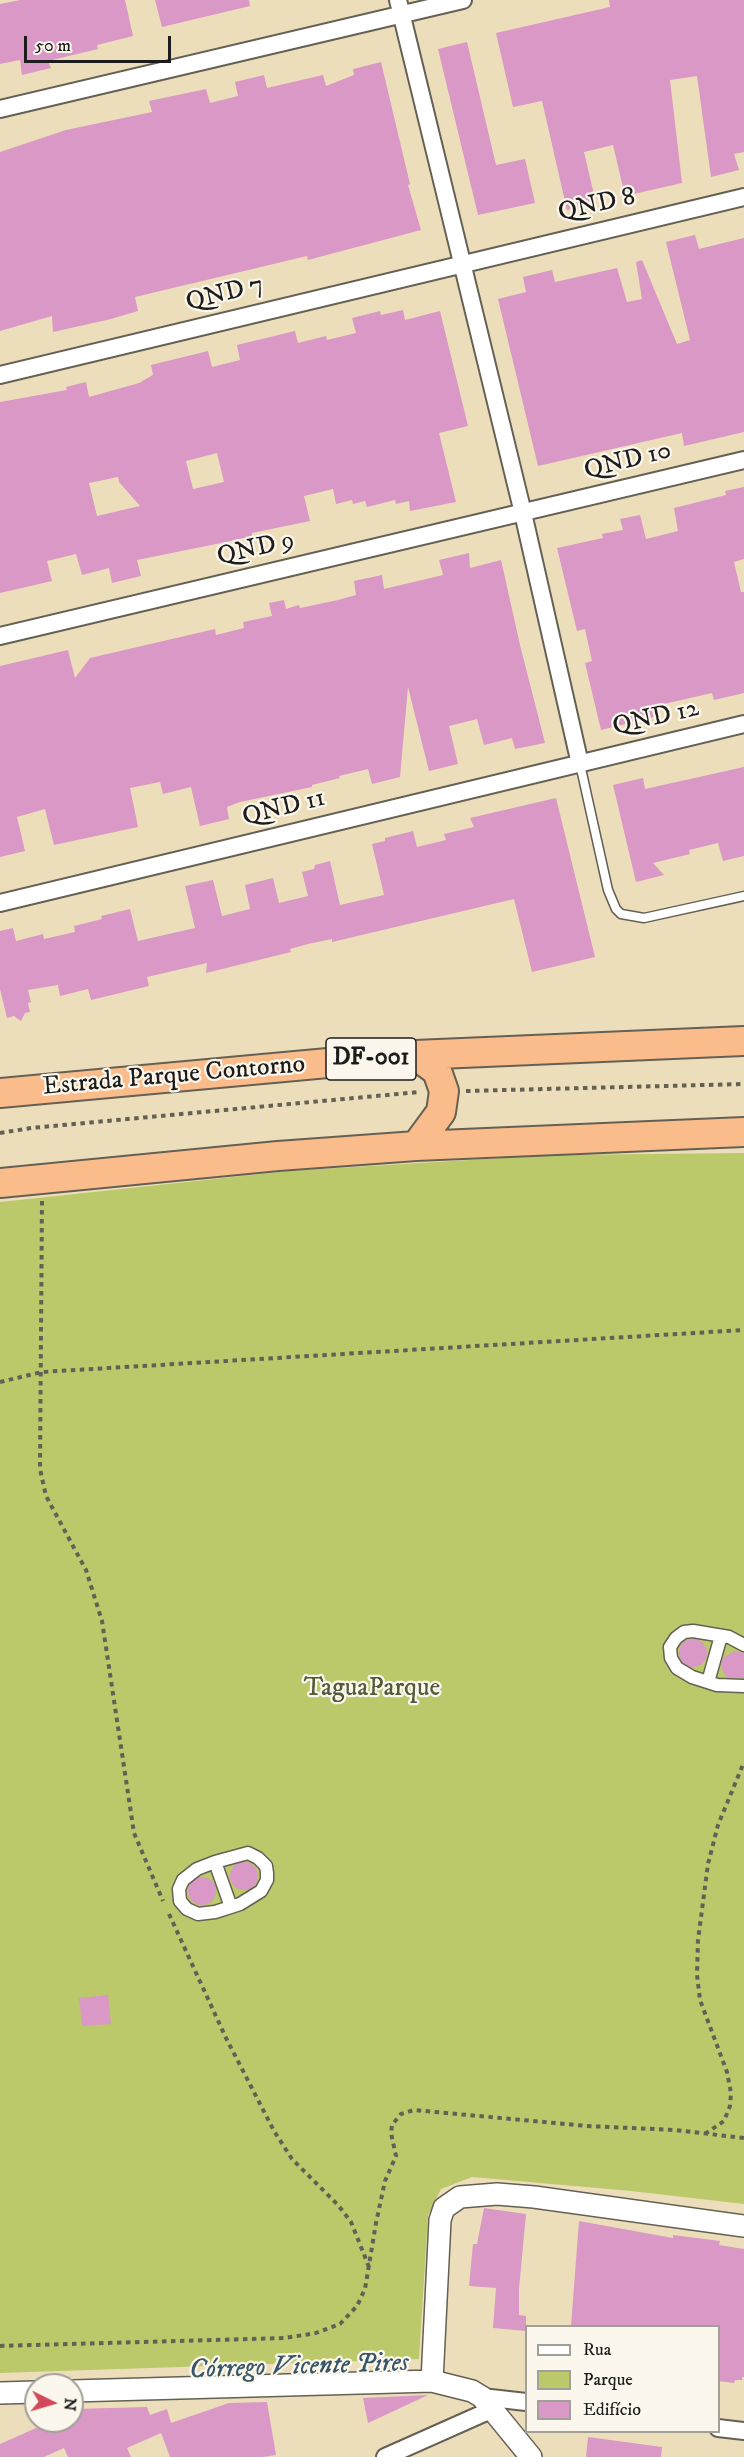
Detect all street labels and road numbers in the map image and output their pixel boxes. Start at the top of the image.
street label: QND 8 [555,182,639,230]
street label: QND 7 [183,270,267,320]
street label: QND 10 [581,436,675,488]
street label: QND 9 [214,526,298,574]
street label: QND 12 [610,694,702,744]
street label: QND 11 [239,784,329,834]
road number: DF-001 [326,1038,416,1080]
street label: Estrada Parque Contorno [41,1050,307,1104]

